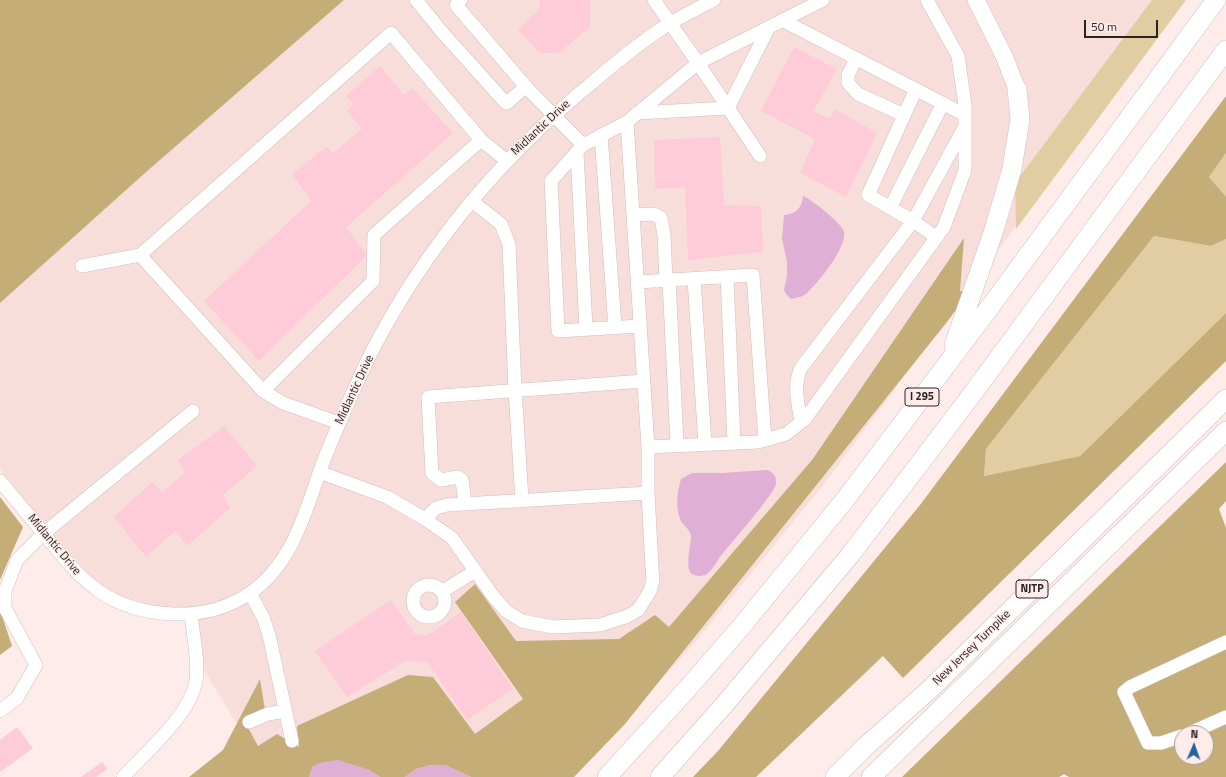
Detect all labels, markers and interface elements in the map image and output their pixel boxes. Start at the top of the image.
scale bar [1086,12,1160,38]
text: 50 m [1091,17,1117,36]
street label: Midlantic Drive [509,97,573,159]
street label: Midlantic Drive [333,353,377,427]
road number: I 295 [905,388,939,406]
street label: Midlantic Drive [24,512,84,578]
road number: NJTP [1016,580,1048,598]
street label: New Jersey Turnpike [930,607,1014,689]
north arrow [1174,725,1214,765]
text: N [1190,726,1198,742]

